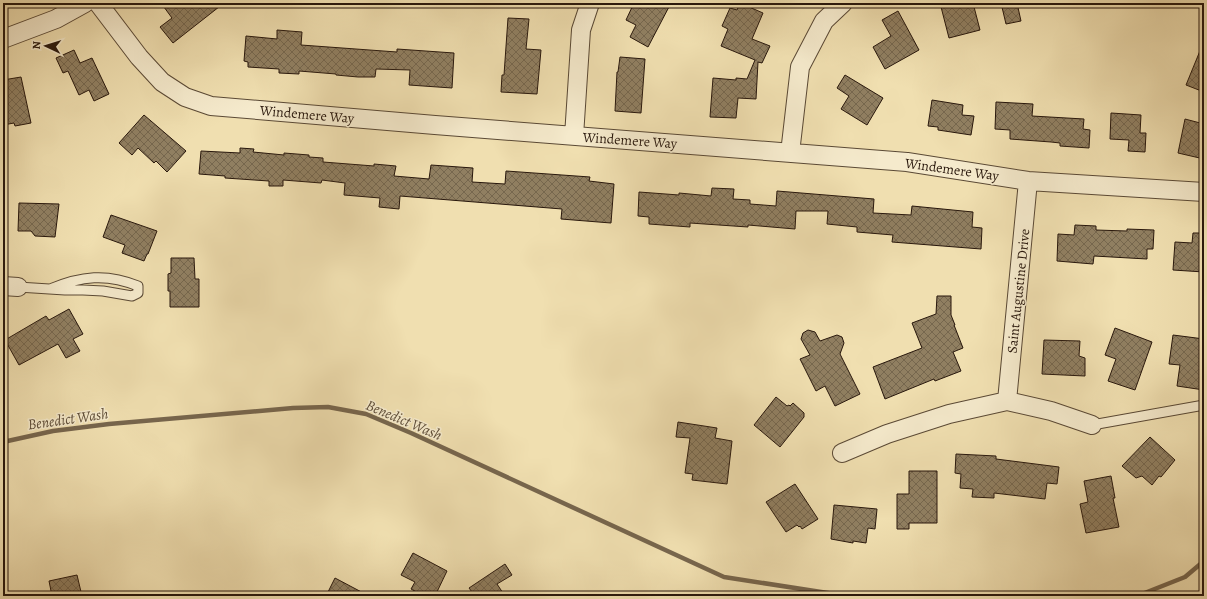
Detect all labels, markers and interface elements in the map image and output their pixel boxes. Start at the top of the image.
north arrow [26,26,66,66]
text: N [29,41,44,50]
street label: Windemere Way [258,101,356,128]
street label: Windemere Way [581,128,679,153]
street label: Windemere Way [903,153,1001,186]
street label: Saint Augustine Drive [1003,228,1034,354]
water label: Benedict Wash [363,395,445,445]
water label: Benedict Wash [26,403,110,435]

